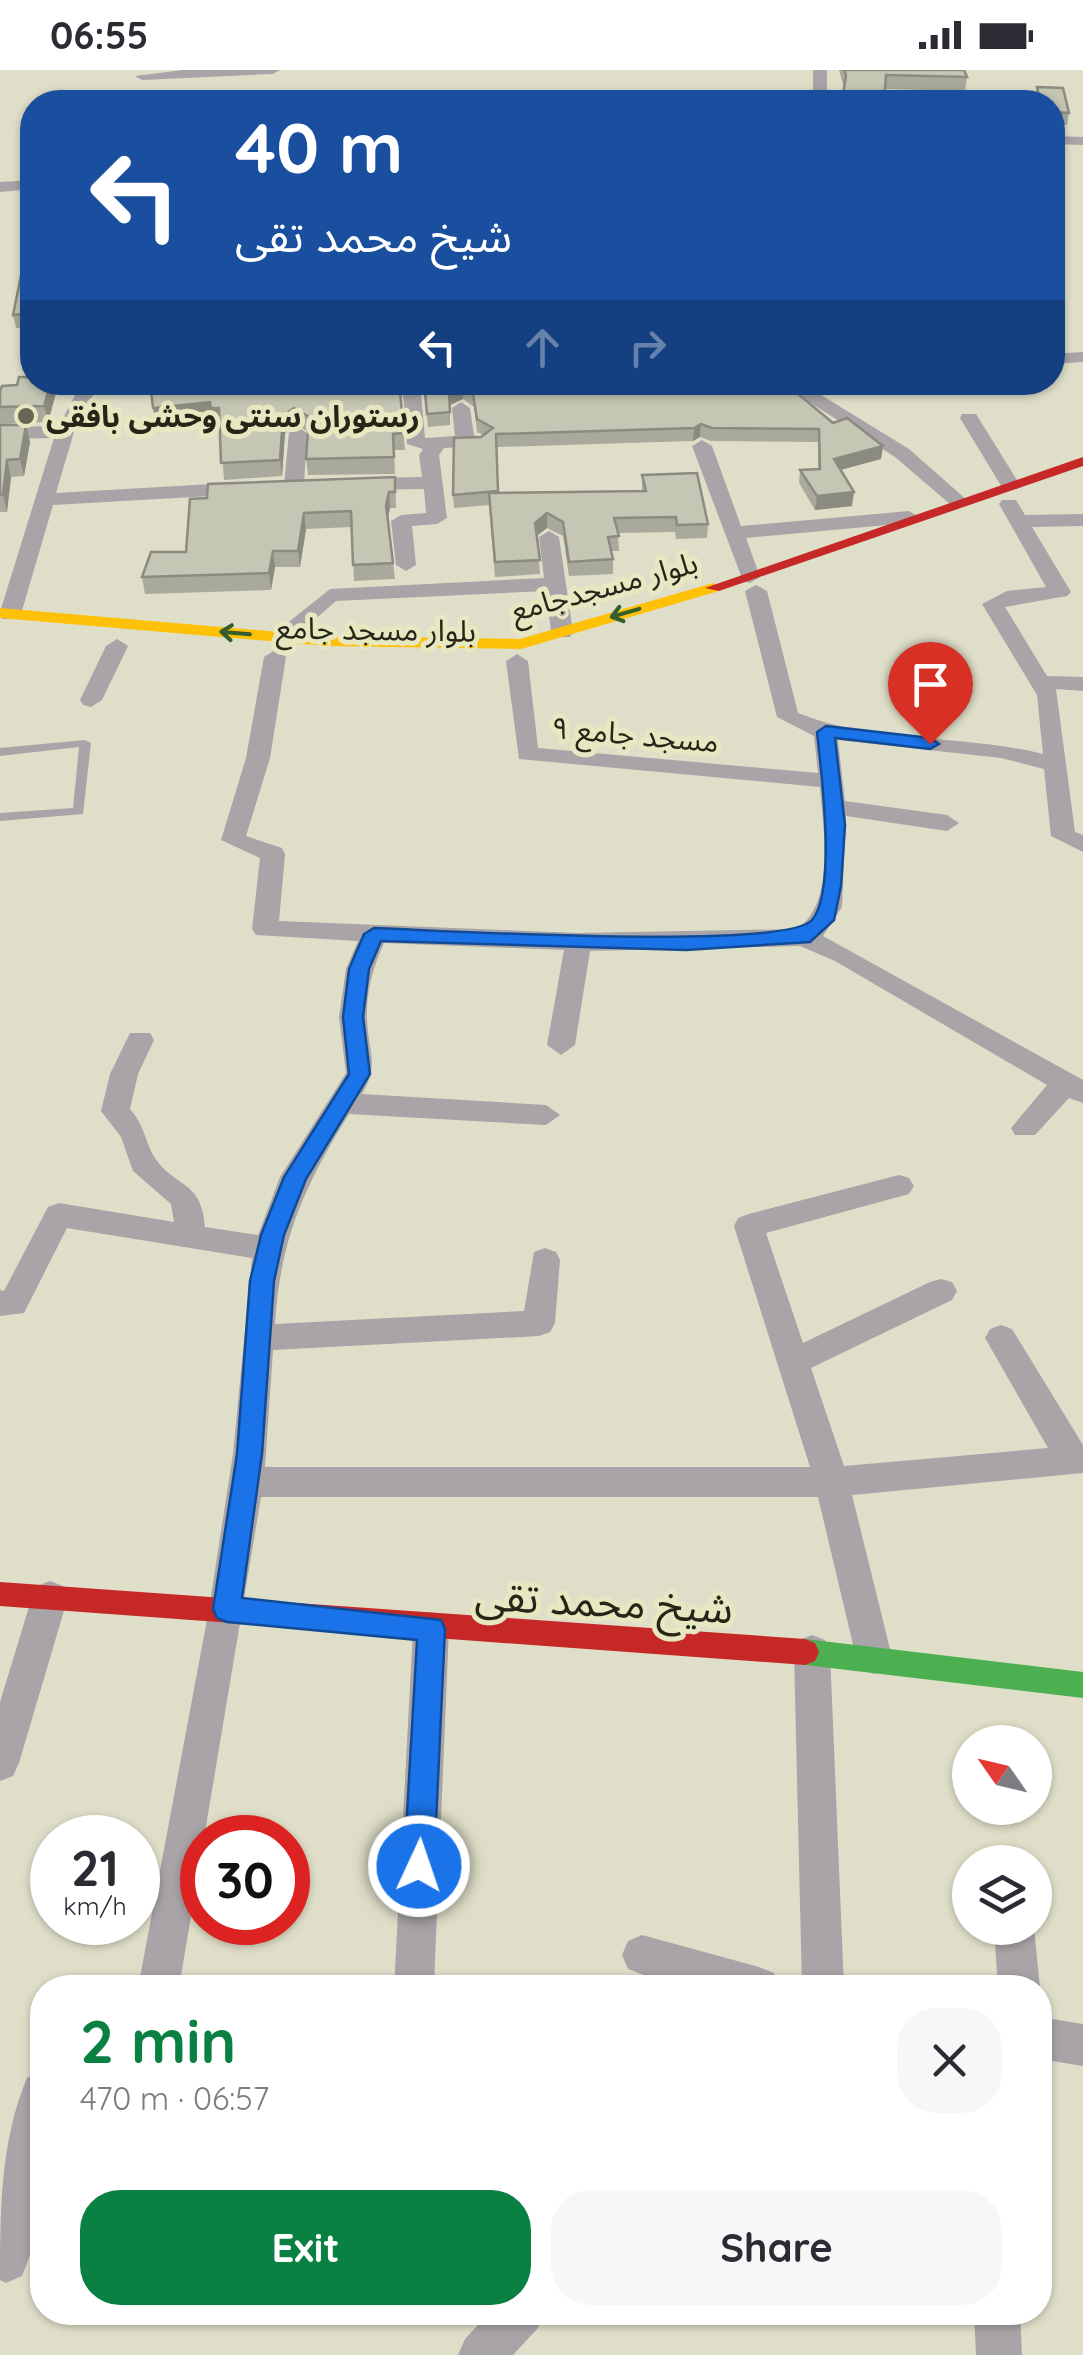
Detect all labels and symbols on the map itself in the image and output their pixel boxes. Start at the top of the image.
place label: رستوران سنتی وحشی بافقی [46,397,420,435]
marker: رستوران سنتی وحشی بافقی [15,405,37,427]
street label: بلوار مسجدجامع [506,543,703,633]
one-way arrow [610,605,642,623]
street label: بلوار مسجد جامع [276,608,476,654]
one-way arrow [220,624,252,643]
pin [888,642,973,745]
street label: مسجد جامع ۹ [549,708,720,764]
street label: شیخ محمد تقی [473,1568,734,1640]
north arrow [952,1725,1052,1825]
position arrow [367,1814,471,1918]
speed limit sign: 30 [180,1815,310,1945]

